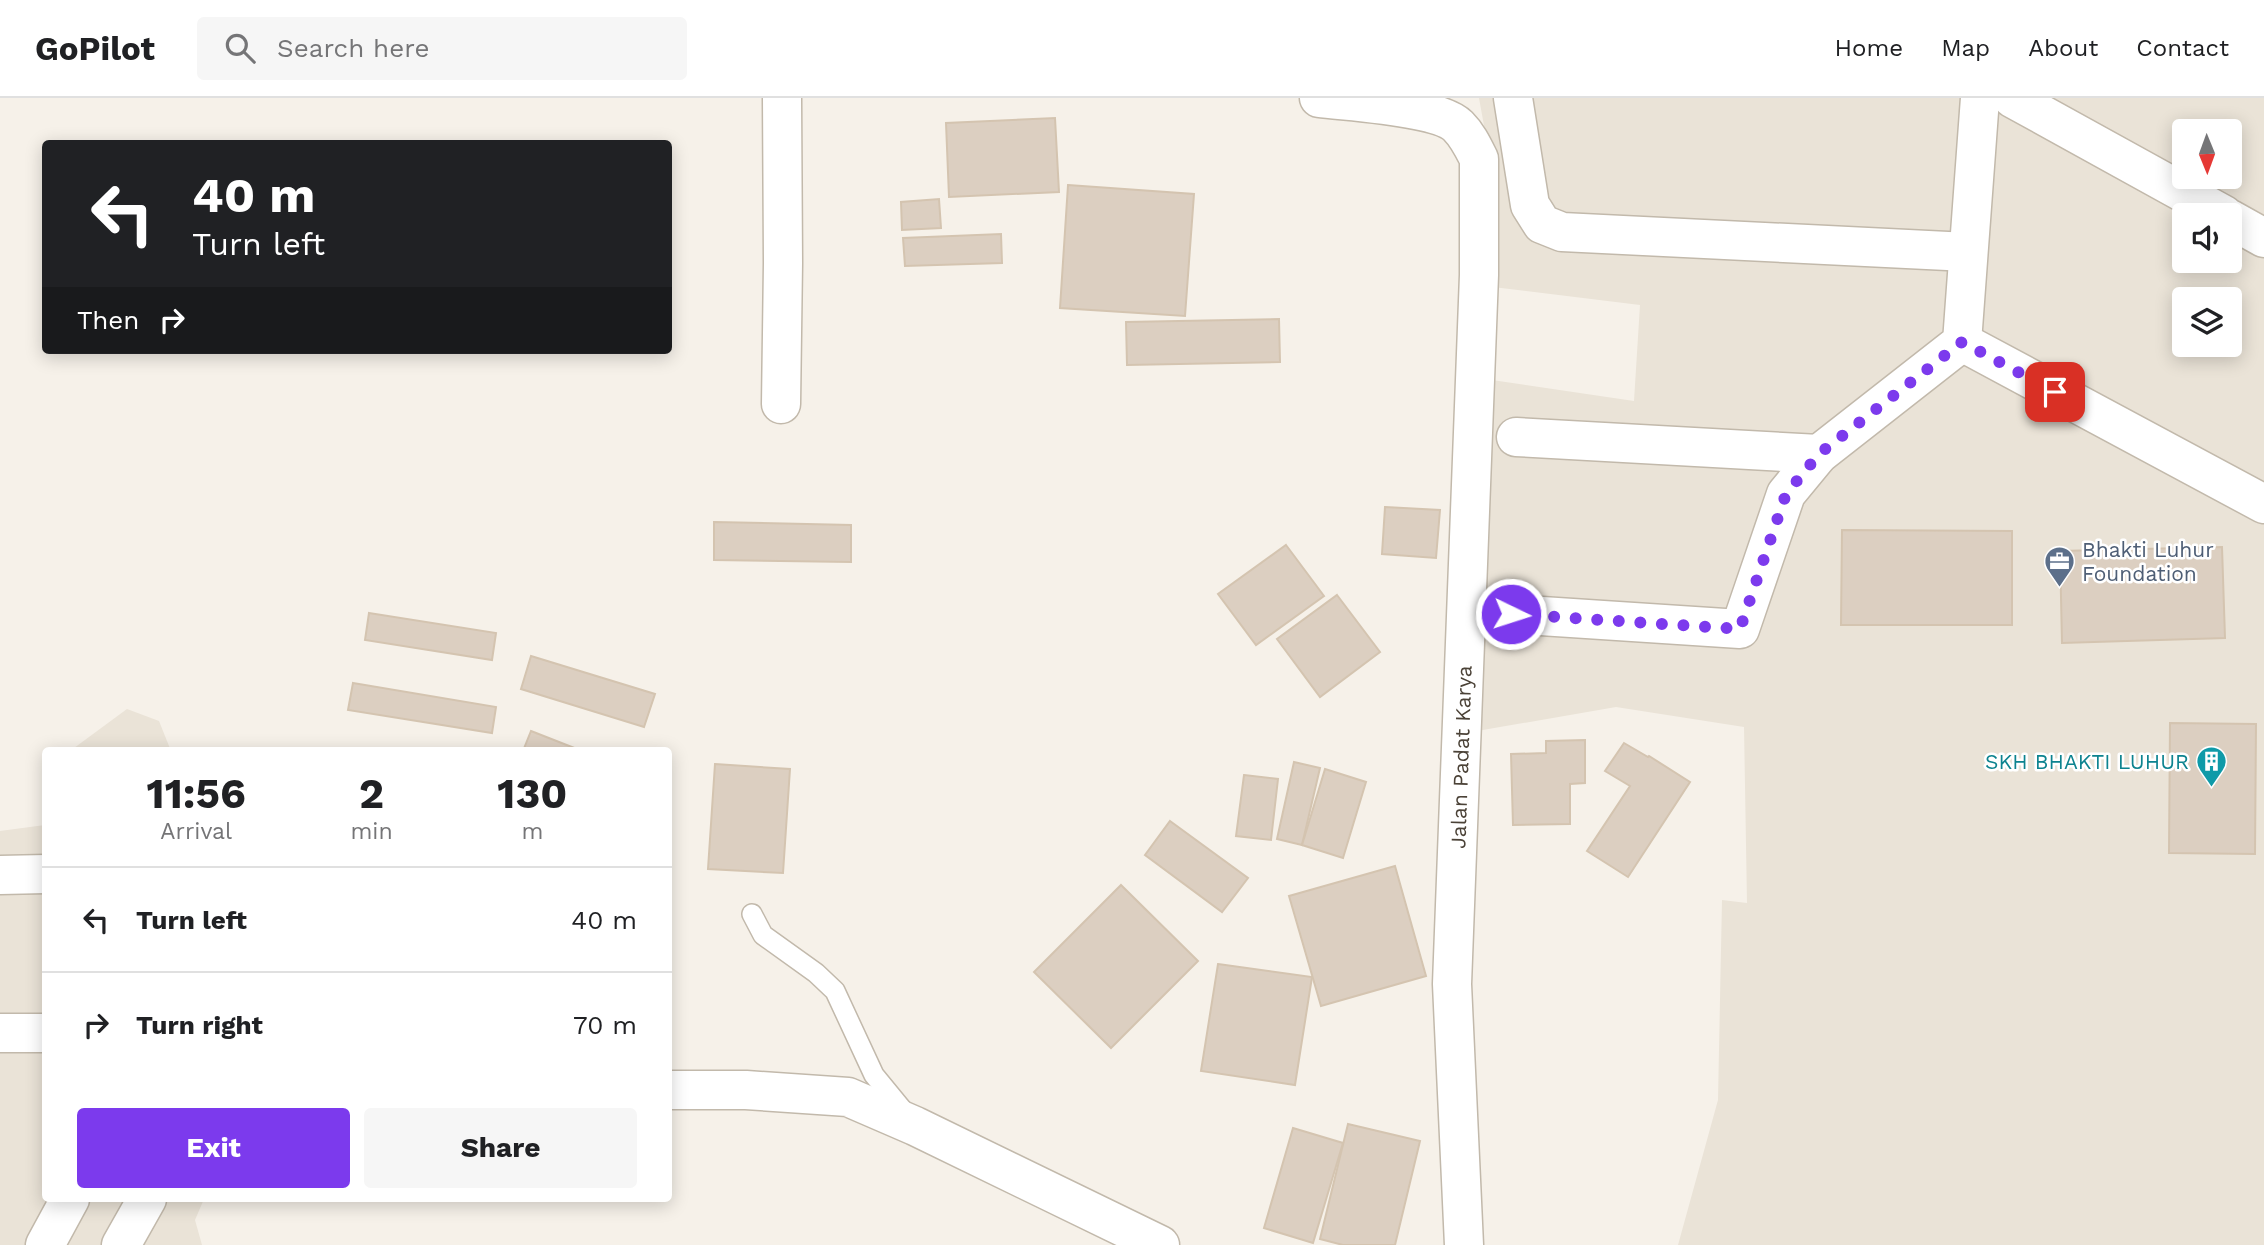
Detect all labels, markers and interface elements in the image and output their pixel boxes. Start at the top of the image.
search box [197,17,687,80]
text: GoPilot [35,29,155,68]
icon: search [221,29,259,67]
text: Search here [277,33,429,63]
text: Home [1835,34,1903,62]
text: Map [1941,34,1990,62]
text: About [2028,34,2098,62]
text: Contact [2136,34,2229,62]
north arrow [2172,119,2242,189]
map controls [2172,119,2242,357]
text: 40 m [192,166,315,224]
icon: left [77,168,168,259]
button: sound [2172,203,2242,273]
text: Turn left [192,225,325,263]
button: layers [2172,287,2242,357]
icon: right [153,301,191,339]
text: Then [77,305,139,335]
pin [2025,362,2085,422]
icon: arrive [2036,373,2074,411]
place label: Bhakti Luhur Foundation [2082,537,2214,586]
office icon: Bhakti Luhur Foundation [2042,544,2076,588]
position arrow [1474,577,1548,651]
street label: Jalan Padat Karya [1445,665,1477,849]
building icon: SKH BHAKTI LUHUR [2195,744,2229,788]
place label: SKH BHAKTI LUHUR [1985,749,2189,774]
text: 11:56 [147,769,246,818]
text: 2 [359,769,384,818]
text: 130 [497,769,567,818]
text: Arrival [160,818,232,845]
text: min [350,818,393,845]
text: m [521,818,543,845]
icon: left [77,901,115,939]
text: Turn left [136,905,247,935]
text: 40 m [571,905,637,935]
icon: right [77,1006,115,1044]
text: Turn right [136,1010,263,1040]
text: 70 m [573,1010,637,1040]
button: Exit [77,1108,350,1188]
button: Share [364,1108,637,1188]

